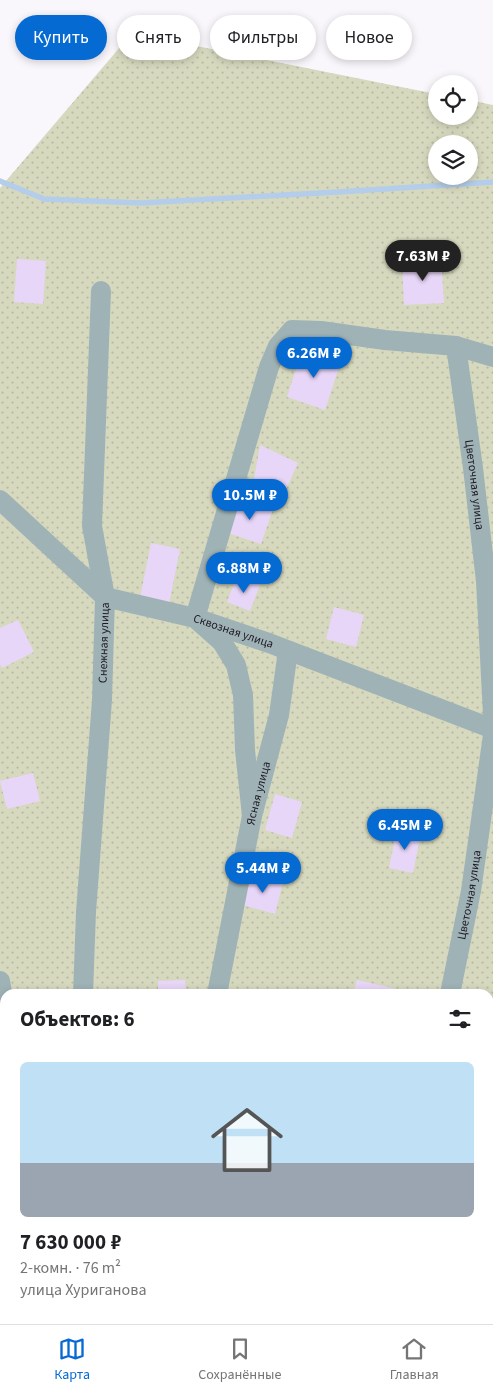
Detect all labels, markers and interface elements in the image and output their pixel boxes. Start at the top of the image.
chip: Купить [15,15,107,60]
chip: Снять [117,15,200,60]
chip: Фильтры [210,15,316,60]
chip: Новое [326,15,412,60]
map controls [428,75,478,185]
button: locate [428,75,478,125]
button: layers [428,135,478,185]
pin: 7.63M ₽ [377,240,469,282]
text: 7.63M ₽ [396,245,450,267]
pin: 6.26M ₽ [268,336,360,379]
text: 6.26M ₽ [287,342,341,364]
street label: Цветочная улица [461,439,489,531]
pin: 10.5M ₽ [204,478,296,521]
text: 10.5M ₽ [223,484,277,506]
pin: 6.88M ₽ [198,552,290,594]
text: 6.88M ₽ [217,557,271,579]
street label: Снежная улица [94,602,113,683]
street label: Сквозная улица [191,610,276,652]
street label: Ясная улица [242,759,275,827]
pin: 6.45M ₽ [359,808,451,851]
text: 6.45M ₽ [378,814,432,836]
street label: Цветочная улица [453,849,485,941]
pin: 5.44M ₽ [217,852,309,894]
text: 5.44M ₽ [236,857,290,879]
text: Объектов: 6 [20,1004,135,1034]
icon: filters [446,1005,474,1033]
icon: home [202,1095,292,1185]
text: 7 630 000 ₽ [20,1227,121,1257]
text: 2-комн. · 76 m² [20,1257,121,1279]
text: улица Хуриганова [20,1279,146,1301]
tab: Карта [54,1335,90,1385]
tab: Сохранённые [198,1335,281,1385]
tab: Главная [390,1335,439,1385]

